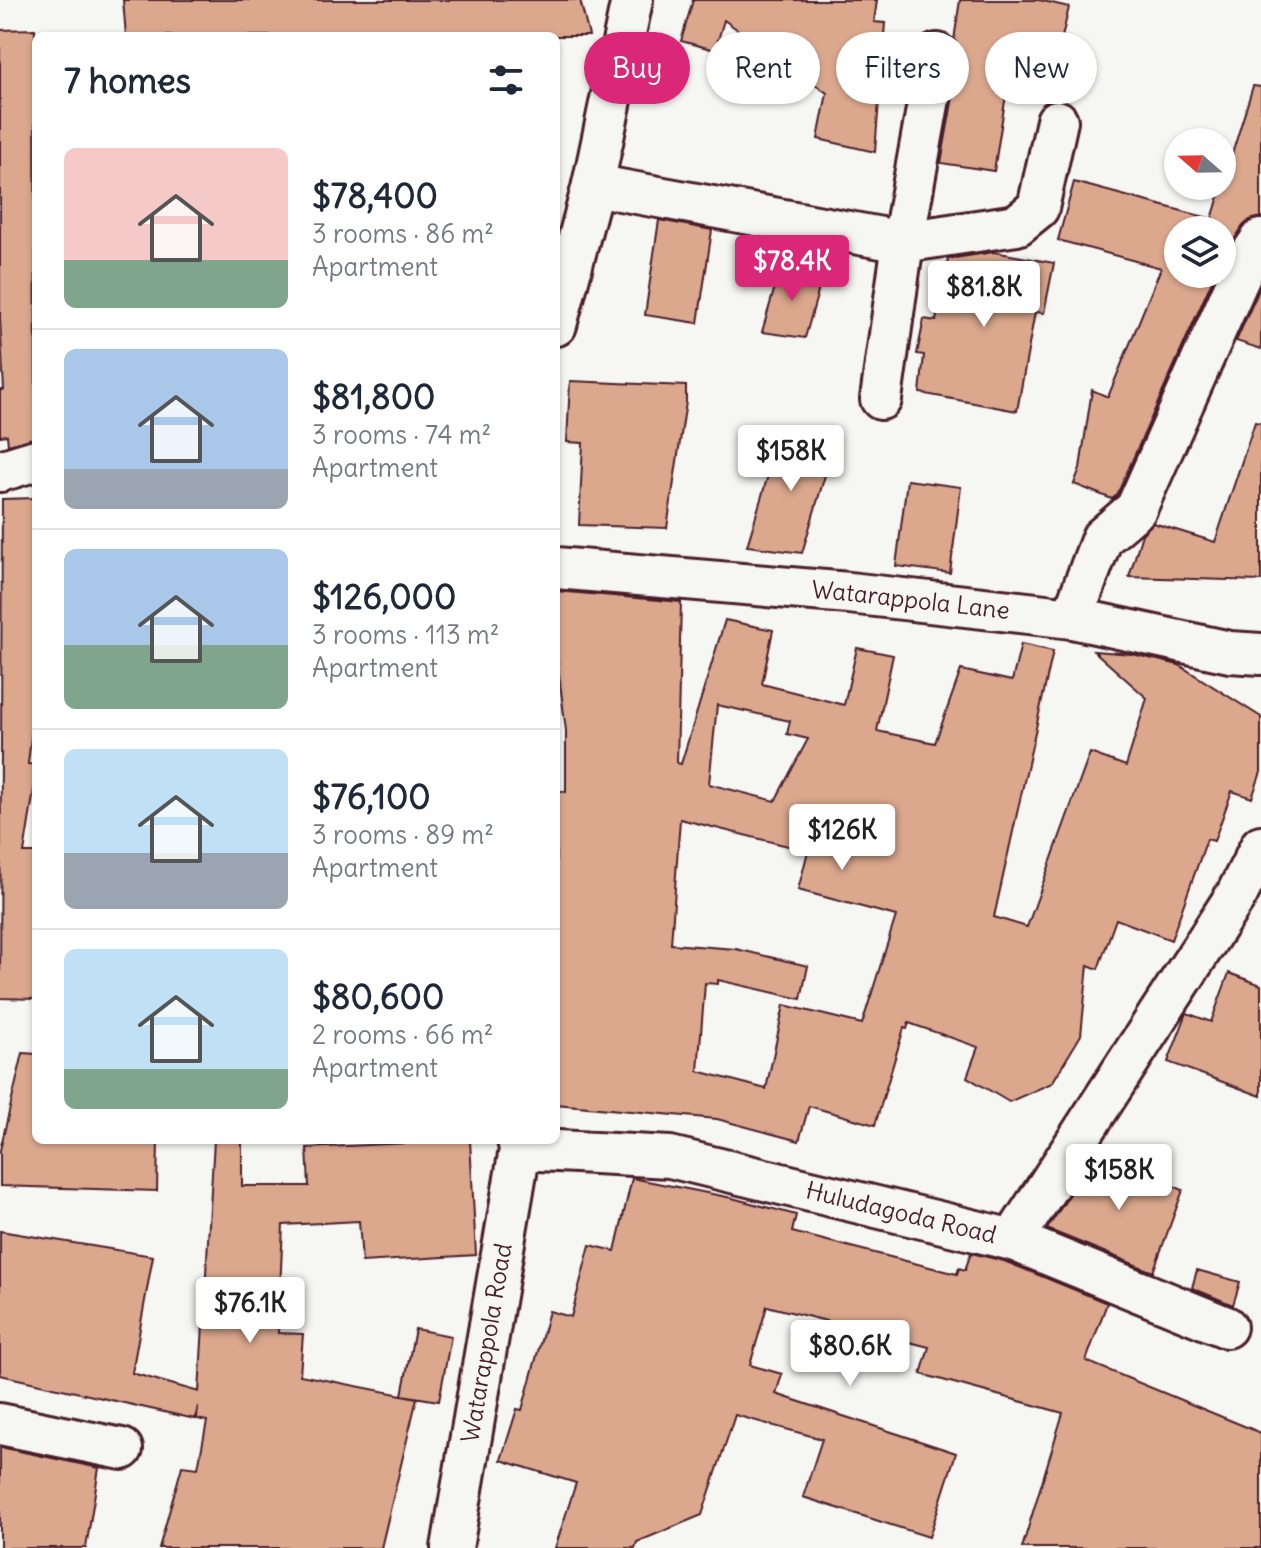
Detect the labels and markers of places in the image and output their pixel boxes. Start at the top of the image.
pin: $78.4K [727,235,857,303]
pin: $81.8K [919,261,1049,329]
pin: $158K [735,425,847,493]
pin: $126K [786,804,898,872]
pin: $158K [1063,1144,1175,1212]
pin: $76.1K [185,1277,315,1345]
pin: $80.6K [785,1320,915,1388]

